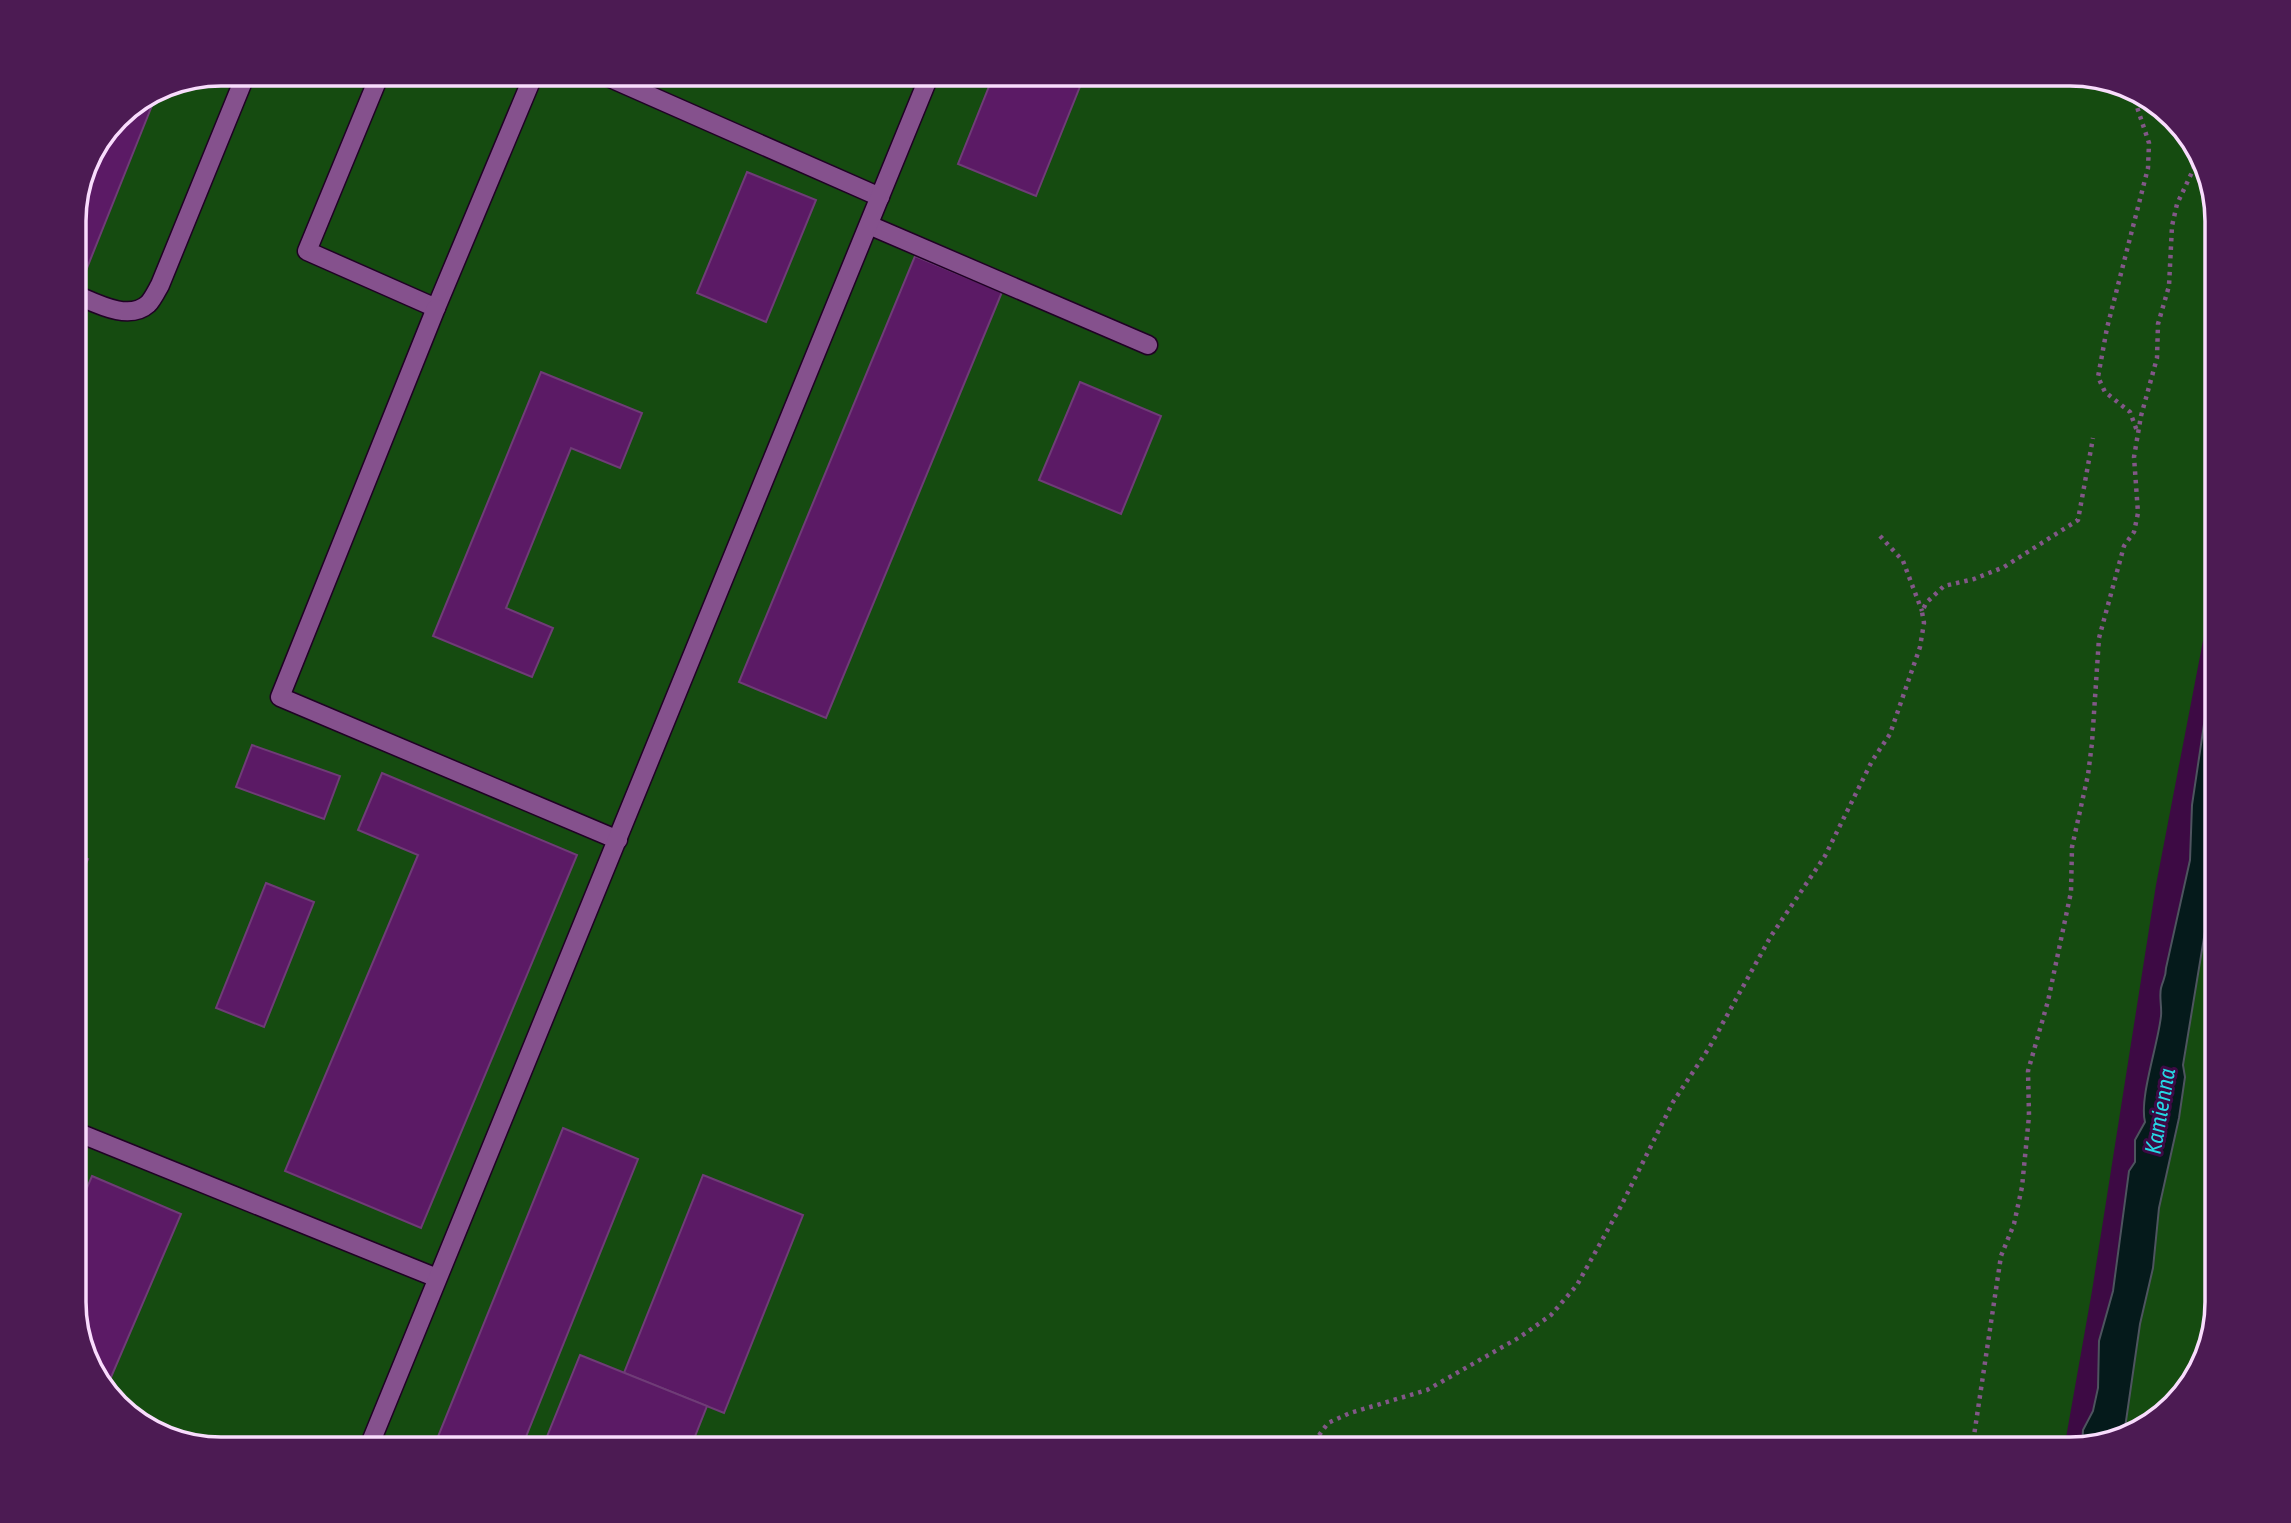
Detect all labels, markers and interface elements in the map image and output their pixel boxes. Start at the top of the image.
water label: Kamienna [2140,1066,2180,1156]

